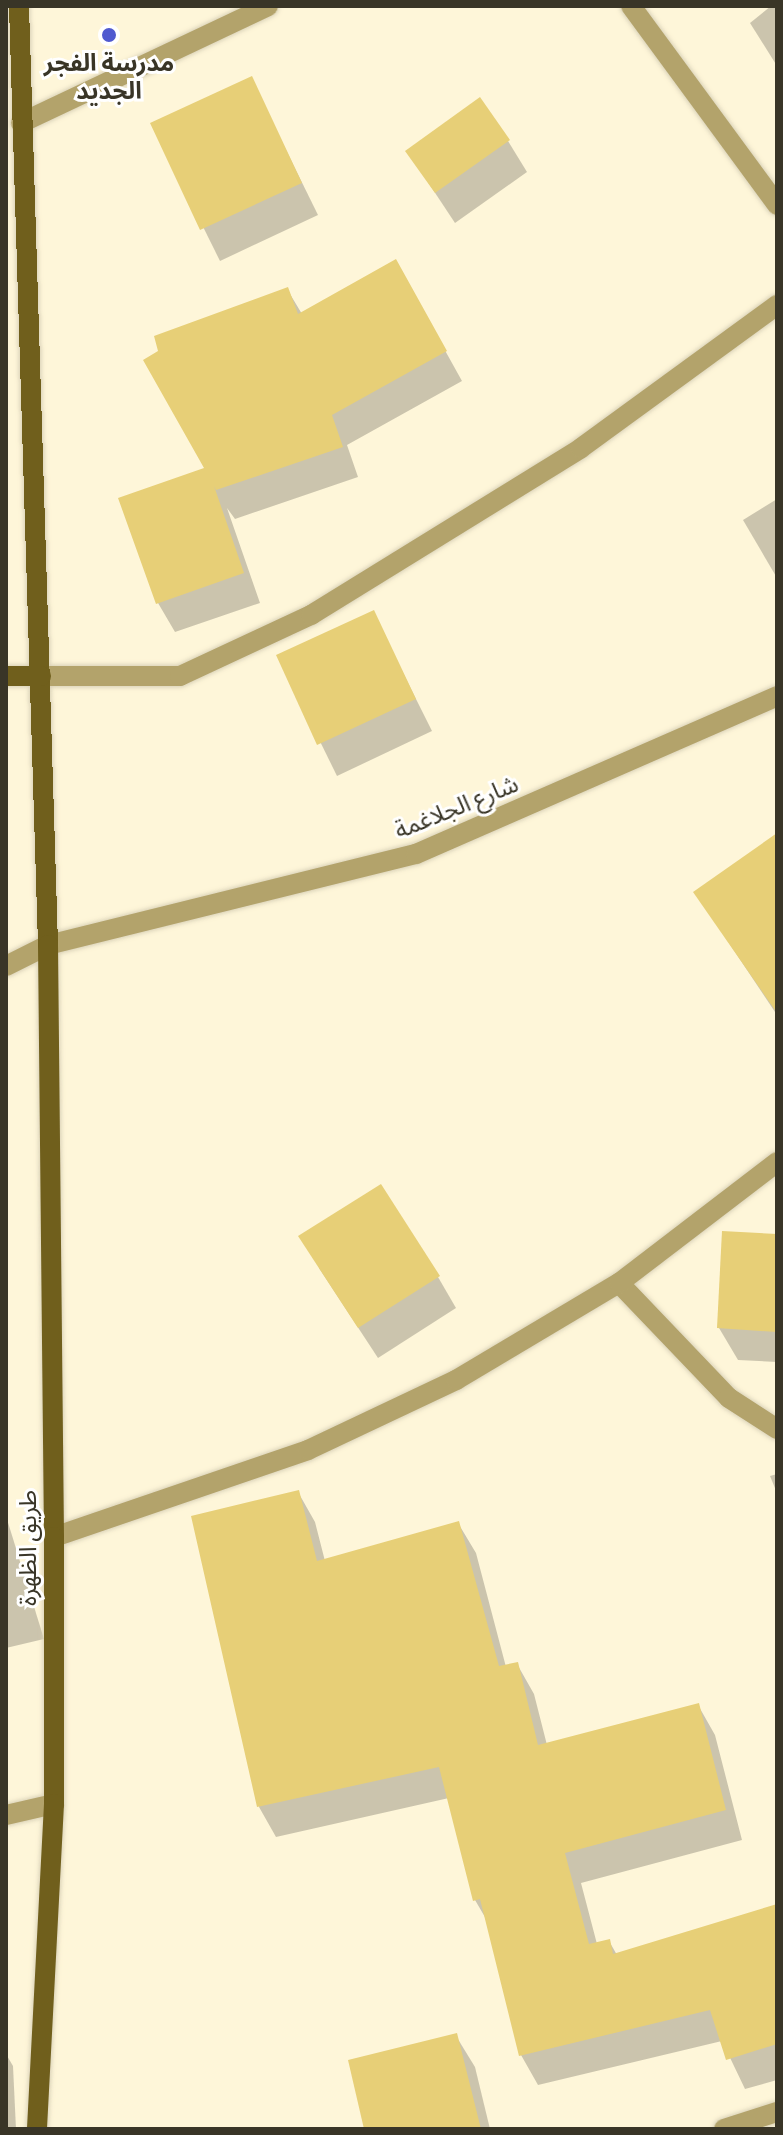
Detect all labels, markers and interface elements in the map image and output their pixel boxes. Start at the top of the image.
marker: مدرسة الفجر الجديد [100,26,118,44]
place label: مدرسة الفجر الجديد [44,48,174,104]
street label: شارع الجلاغمة [390,768,522,844]
street label: طريق الظهرة [13,1490,41,1606]

